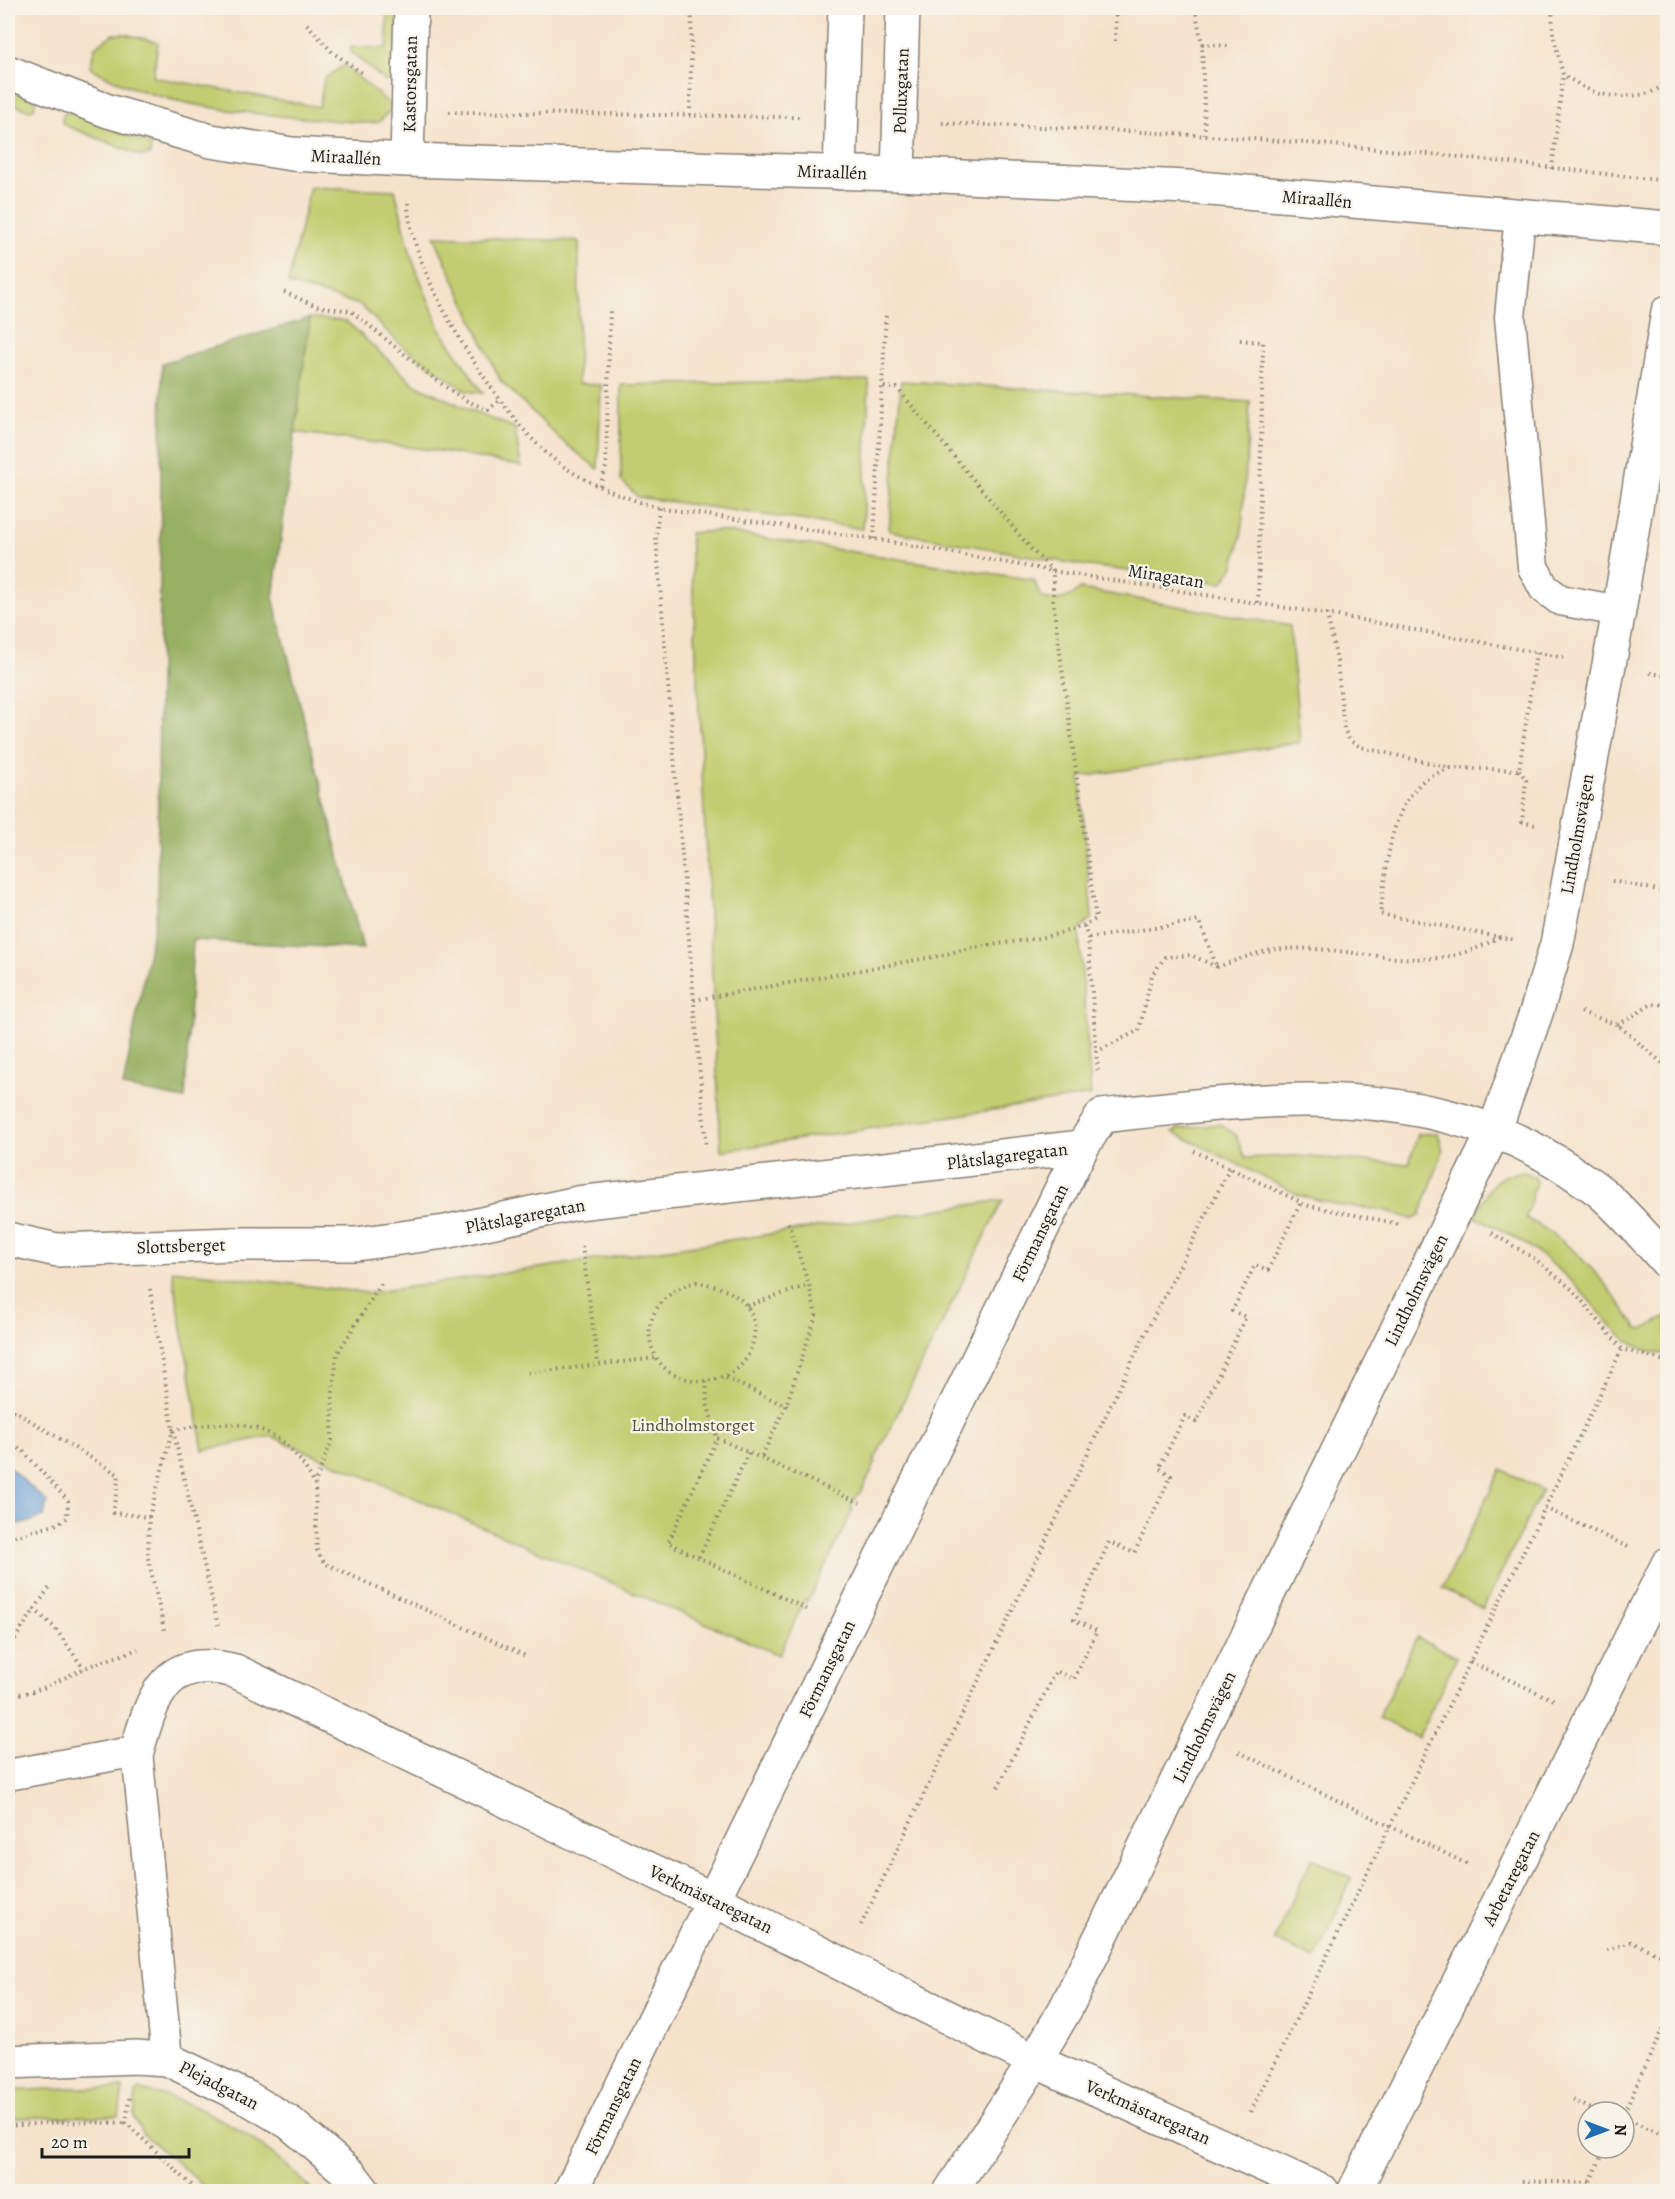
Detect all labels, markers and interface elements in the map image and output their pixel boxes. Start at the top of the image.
street label: Kastorsgatan [397,35,423,133]
street label: Polluxgatan [888,47,915,134]
street label: Miraallén [310,143,382,171]
street label: Miraallén [796,159,868,185]
street label: Miraallén [1281,184,1353,214]
street label: Miragatan [1126,558,1206,594]
street label: Lindholmsvägen [1555,772,1599,896]
street label: Plåtslagaregatan [945,1137,1069,1175]
street label: Förmansgatan [1006,1180,1074,1286]
street label: Plåtslagaregatan [463,1193,587,1239]
street label: Lindholmsvägen [1378,1230,1454,1350]
street label: Slottsberget [136,1232,226,1260]
park label: Lindholmstorget [631,1413,755,1437]
street label: Förmansgatan [793,1616,861,1722]
street label: Lindholmsvägen [1166,1667,1242,1787]
street label: Arbetaregatan [1476,1826,1545,1931]
street label: Verkmästaregatan [644,1858,777,1939]
street label: Förmansgatan [579,2053,647,2159]
street label: Plejadgatan [175,2055,263,2115]
street label: Verkmästaregatan [1081,2073,1214,2150]
north arrow [1576,2100,1636,2160]
scale bar [42,2121,189,2159]
text: N [1609,2124,1631,2136]
text: 20 m [51,2130,88,2154]

